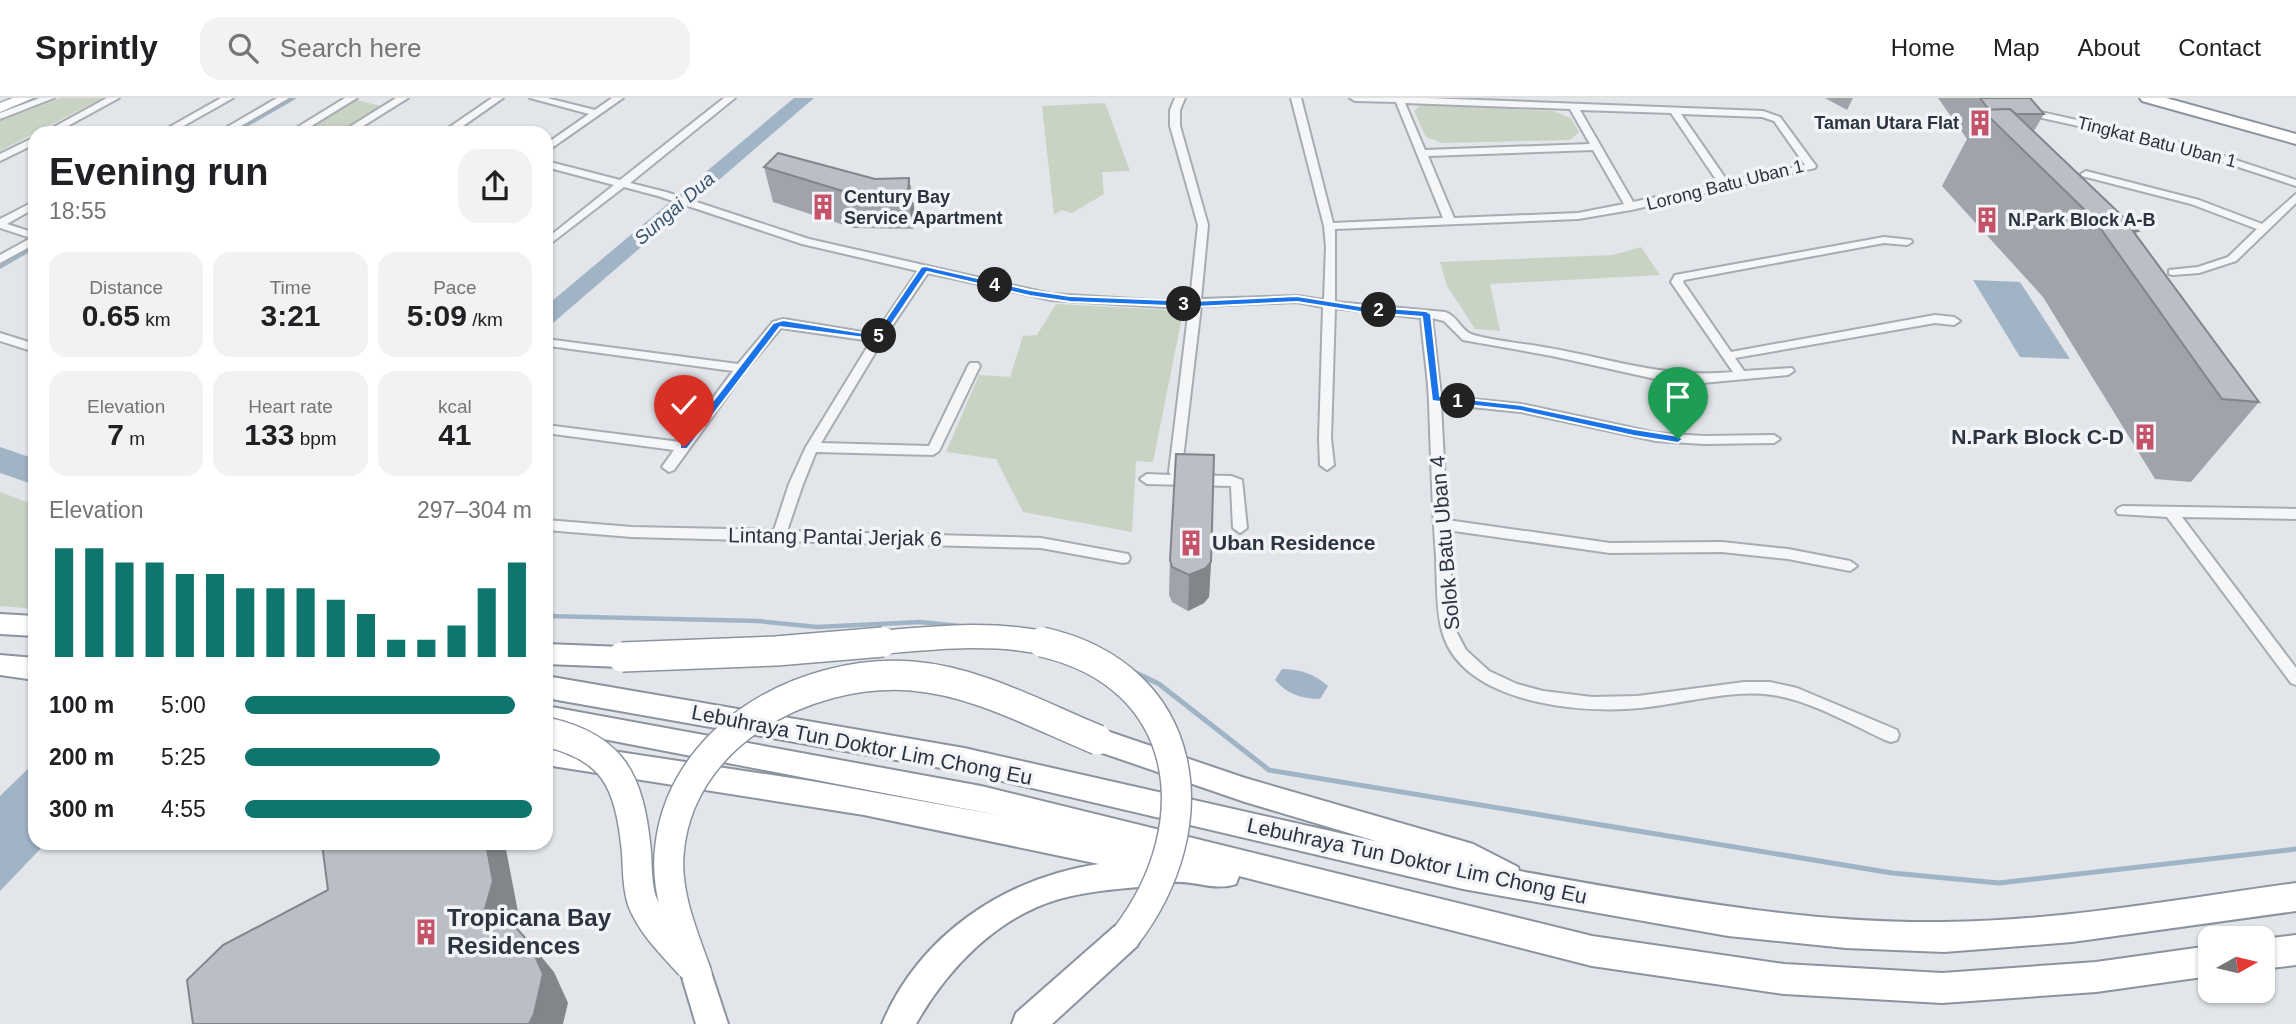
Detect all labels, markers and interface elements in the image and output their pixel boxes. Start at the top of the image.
search box [200,17,690,80]
text: Sprintly [35,29,158,66]
icon: search [224,29,262,67]
text: Search here [280,33,422,63]
text: Home [1891,34,1955,61]
text: Map [1993,34,2040,61]
text: About [2078,34,2140,61]
text: Contact [2178,34,2261,61]
building icon: Taman Utara Flat [1965,108,1995,138]
place label: Taman Utara Flat [1814,113,1959,133]
street label: Tingkat Batu Uban 1 [2075,113,2239,171]
button: share [458,149,532,223]
text: Evening run [49,151,269,193]
street label: Lorong Batu Uban 1 [1644,156,1806,214]
water label: Sungai Dua [630,168,719,249]
place label: Century Bay Service Apartment [844,187,1002,228]
building icon: Century Bay Service Apartment [808,192,838,222]
text: 18:55 [49,198,107,224]
building icon: N.Park Block A-B [1972,205,2002,235]
place label: N.Park Block A-B [2008,210,2155,230]
pin: 4 [978,268,1012,302]
text: 4 [989,274,1000,295]
text: Distance [89,277,163,298]
text: Time [270,277,311,298]
text: Pace [433,277,476,298]
pin: 3 [1166,286,1202,322]
pin: 2 [1362,292,1396,328]
text: 3 [1178,293,1189,314]
text: 0.65 [82,299,140,332]
text: 3:21 [260,299,321,332]
text: 5:09 [407,299,467,332]
text: 2 [1373,299,1384,320]
text: km [140,309,171,330]
text: /km [467,309,503,330]
pin: 5 [862,318,896,354]
text: 5 [873,325,884,346]
pin [1648,367,1708,439]
pin [654,375,714,447]
icon: arrive [1659,378,1697,416]
pin: 1 [1440,384,1476,418]
icon: check [665,386,703,424]
text: 1 [1452,390,1463,411]
text: Elevation [87,396,165,417]
text: Heart rate [248,396,333,417]
text: kcal [438,396,472,417]
text: 7 [107,418,124,451]
text: 133 [244,418,294,451]
text: 41 [438,418,472,451]
building icon: N.Park Block C-D [2130,422,2160,452]
place label: N.Park Block C-D [1951,425,2124,448]
text: m [124,428,145,449]
text: bpm [294,428,337,449]
street label: Solok Batu Uban 4 [1425,455,1464,631]
text: Elevation [49,497,144,523]
text: 297–304 m [417,497,532,523]
street label: Lintang Pantai Jerjak 6 [728,523,942,550]
building icon: Uban Residence [1176,528,1206,558]
place label: Uban Residence [1212,531,1375,554]
text: 100 m [49,692,114,718]
text: 5:00 [161,692,206,718]
street label: Lebuhraya Tun Doktor Lim Chong Eu [690,700,1034,789]
text: 200 m [49,744,114,770]
text: 5:25 [161,744,206,770]
text: 300 m [49,796,114,822]
text: 4:55 [161,796,206,822]
street label: Lebuhraya Tun Doktor Lim Chong Eu [1245,813,1589,908]
place label: Tropicana Bay Residences [447,904,612,959]
building icon: Tropicana Bay Residences [411,917,441,947]
north arrow [2198,926,2275,1003]
map controls [2198,926,2275,1003]

